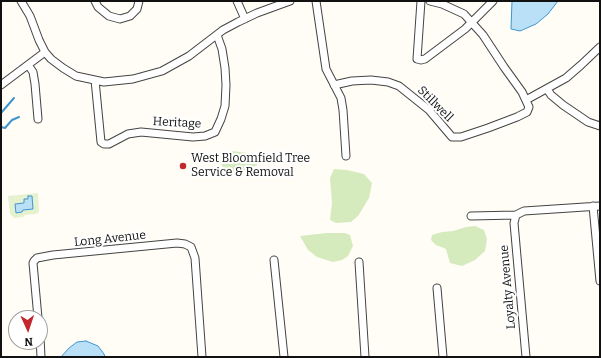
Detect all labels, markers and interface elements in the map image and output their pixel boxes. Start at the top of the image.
street label: Stillwell [414,83,456,125]
street label: Heritage [152,115,202,131]
place label: West Bloomfield Tree Service & Removal [191,152,310,180]
marker: West Bloomfield Tree Service & Removal [178,161,188,171]
street label: Long Avenue [73,228,147,250]
street label: Loyalty Avenue [497,244,519,330]
north arrow [8,310,48,350]
text: N [24,335,33,348]

